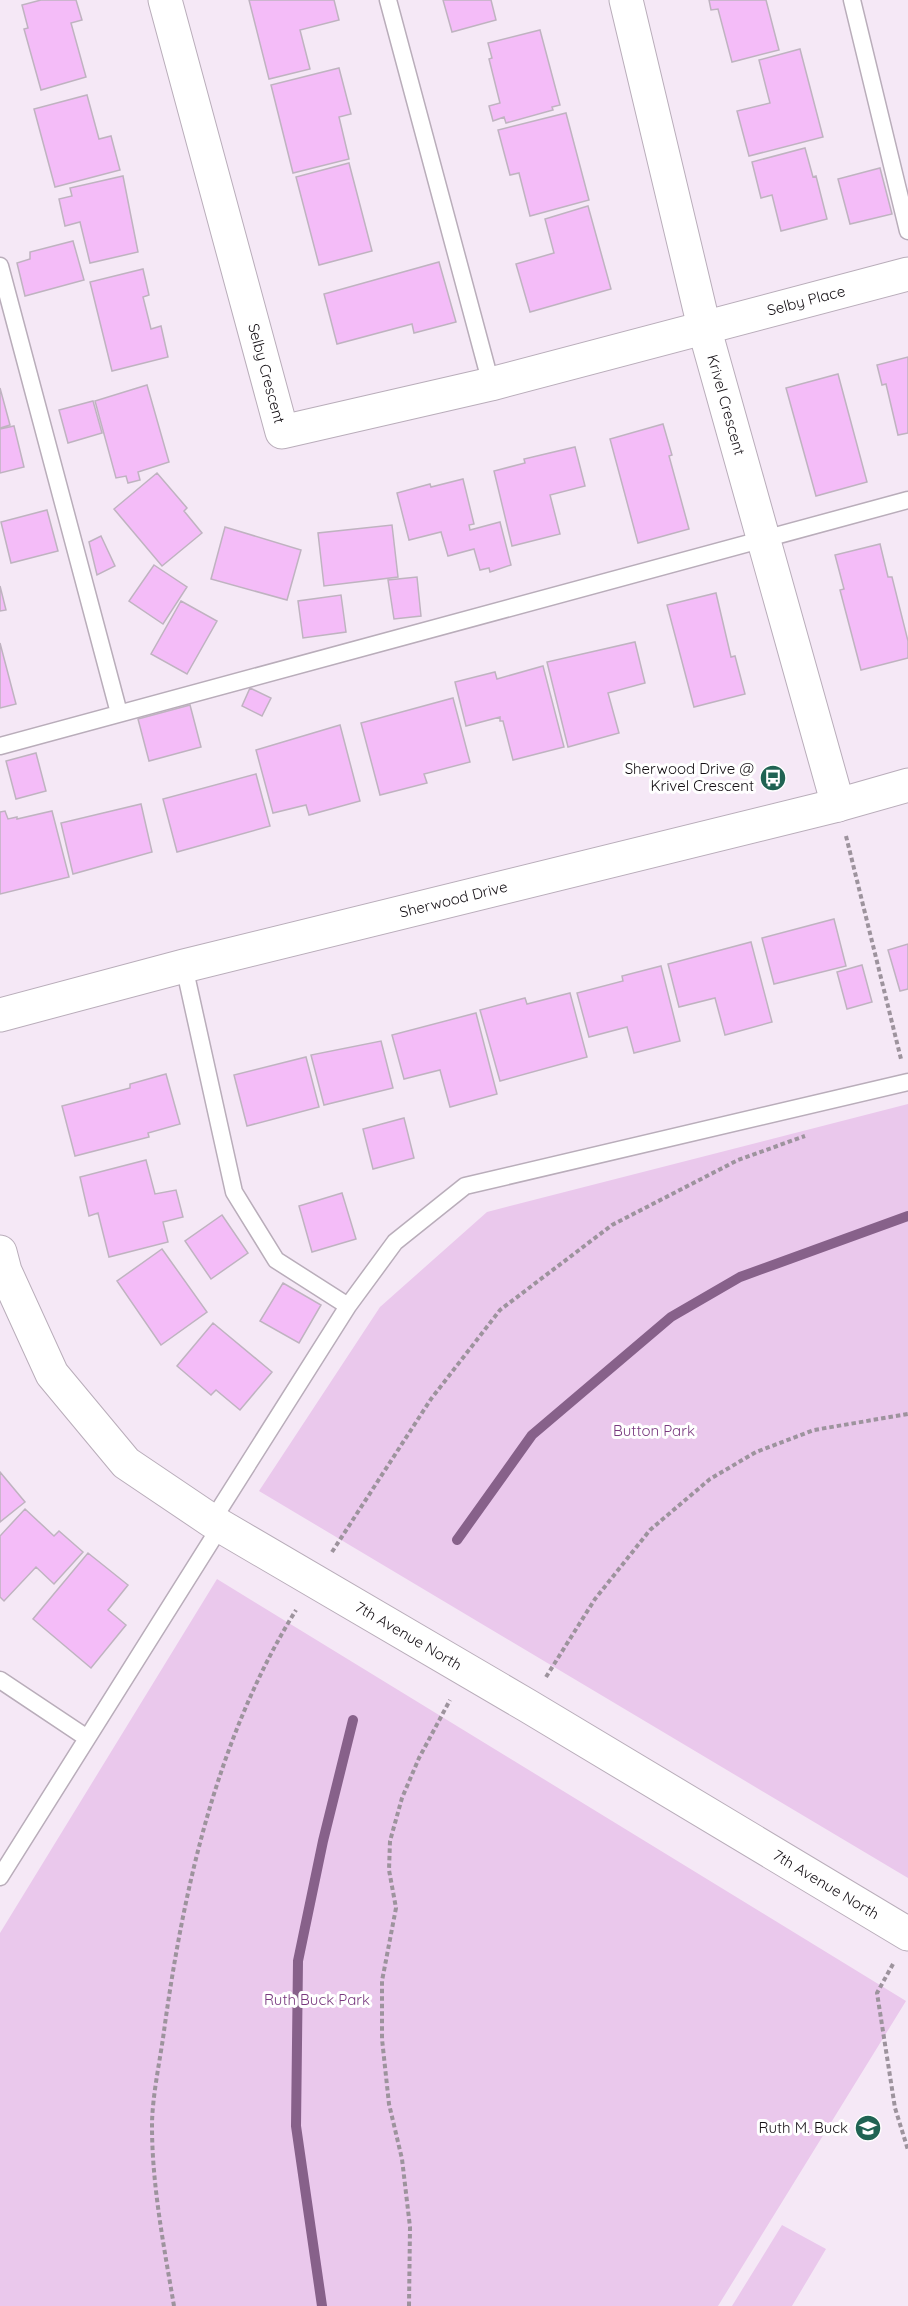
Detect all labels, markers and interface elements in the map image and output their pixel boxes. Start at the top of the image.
street label: Selby Place [765,281,847,320]
street label: Selby Crescent [244,321,289,426]
street label: Krivel Crescent [703,352,749,457]
place label: Sherwood Drive @ Krivel Crescent [625,759,754,795]
bus stop icon: Sherwood Drive @ Krivel Crescent [758,763,788,793]
street label: Sherwood Drive [397,877,509,922]
park label: Button Park [613,1421,695,1440]
street label: 7th Avenue North [352,1597,465,1674]
street label: 7th Avenue North [770,1845,883,1923]
park label: Ruth Buck Park [264,1990,370,2009]
school or university icon: Ruth M. Buck [853,2113,883,2143]
place label: Ruth M. Buck [759,2118,848,2137]

